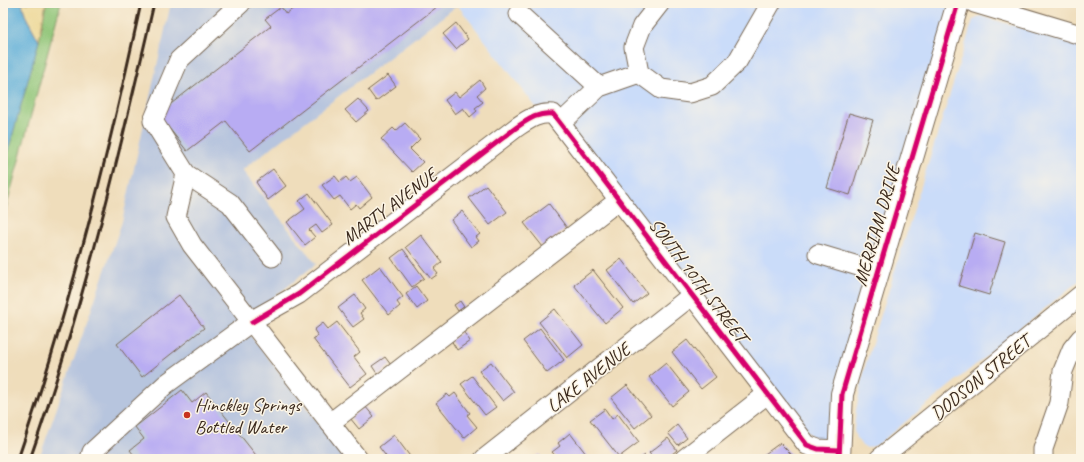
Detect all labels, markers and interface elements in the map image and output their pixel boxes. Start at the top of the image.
street label: MERRIAM DRIVE [848,159,906,289]
street label: MARTY AVENUE [337,162,444,250]
street label: SOUTH 10TH STREET [644,214,756,352]
street label: DODSON STREET [926,327,1039,425]
street label: LAKE AVENUE [542,336,637,418]
place label: Hinckley Springs Bottled Water [195,393,303,439]
marker: Hinckley Springs Bottled Water [182,410,192,420]

